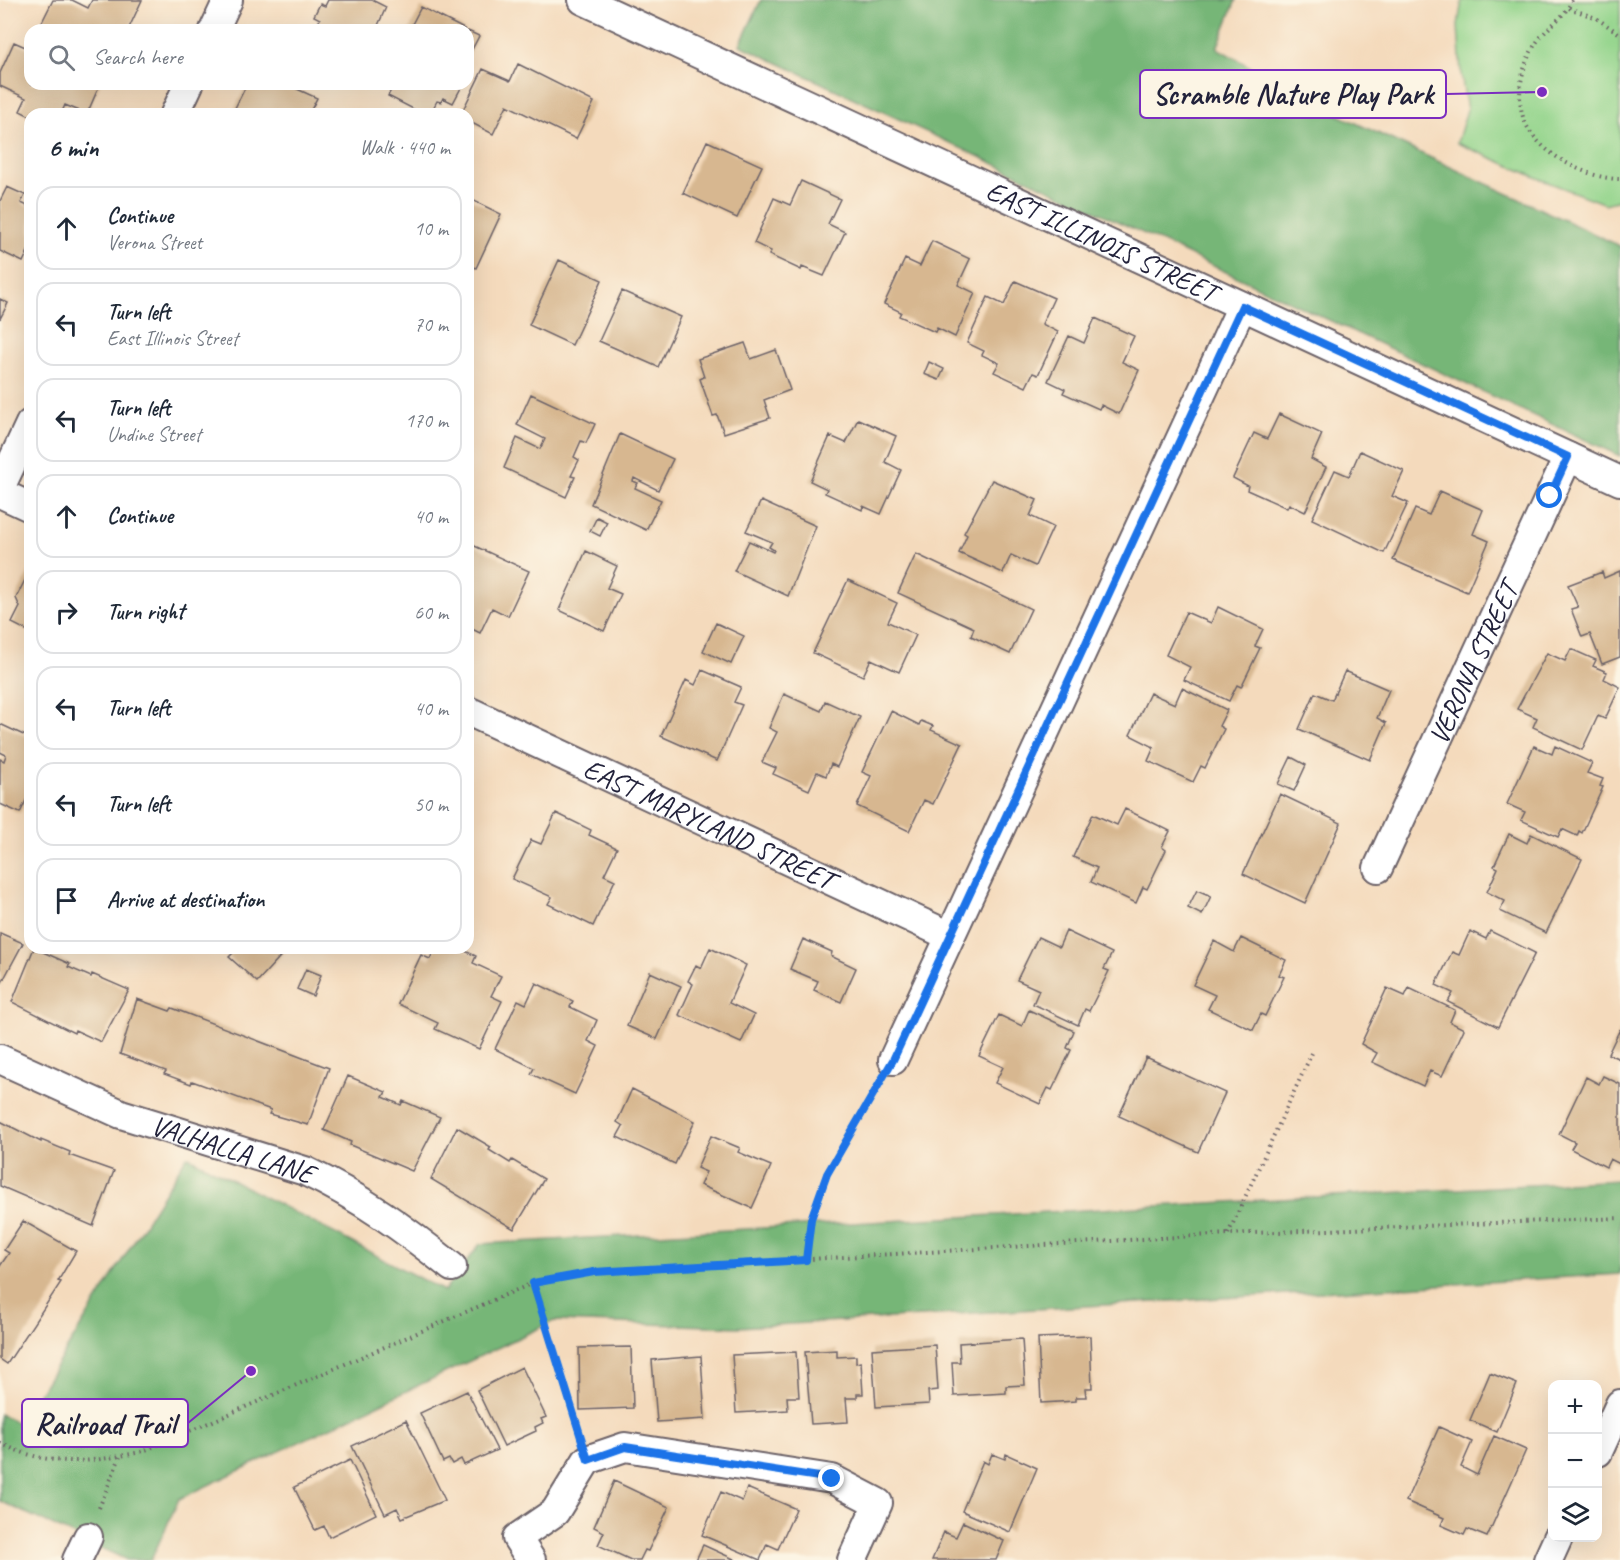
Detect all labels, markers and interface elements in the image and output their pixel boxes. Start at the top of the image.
search box [24,24,474,90]
icon: search [45,41,78,74]
text: Search here [93,43,183,71]
callout: Scramble Nature Play Park [1140,70,1446,118]
text: Scramble Nature Play Park [1153,75,1436,113]
text: 6 min [48,131,98,164]
text: Walk · 440 m [360,135,450,160]
street label: EAST ILLINOIS STREET [981,173,1228,312]
text: Continue [107,202,173,230]
icon: ahead [50,212,83,245]
text: 10 m [414,216,448,241]
text: Verona Street [107,230,202,255]
text: Turn left [107,298,171,326]
icon: left [50,308,83,341]
text: 70 m [414,312,448,337]
text: East Illinois Street [107,326,238,351]
text: Turn left [107,394,171,422]
icon: left [50,404,83,437]
text: 170 m [405,408,448,433]
text: Undine Street [107,422,201,447]
route start [1536,482,1562,508]
icon: ahead [50,500,83,533]
text: Continue [107,502,173,530]
text: 40 m [414,504,448,529]
street label: VERONA STREET [1421,571,1528,750]
icon: right [50,596,83,629]
text: Turn right [107,598,184,626]
text: 60 m [414,600,448,625]
icon: left [50,692,83,725]
text: Turn left [107,694,171,722]
text: 40 m [414,696,448,721]
street label: EAST MARYLAND STREET [578,751,846,900]
icon: left [50,788,83,821]
text: Turn left [107,790,171,818]
text: 50 m [414,792,448,817]
icon: arrive [50,884,83,917]
text: Arrive at destination [107,886,264,914]
street label: VALHALLA LANE [147,1107,323,1193]
map controls [1548,1380,1602,1542]
button: + [1548,1380,1602,1434]
callout: Railroad Trail [22,1399,188,1447]
text: Railroad Trail [35,1405,181,1443]
button: − [1548,1434,1602,1488]
route end [818,1465,844,1491]
button: layers [1548,1488,1602,1542]

